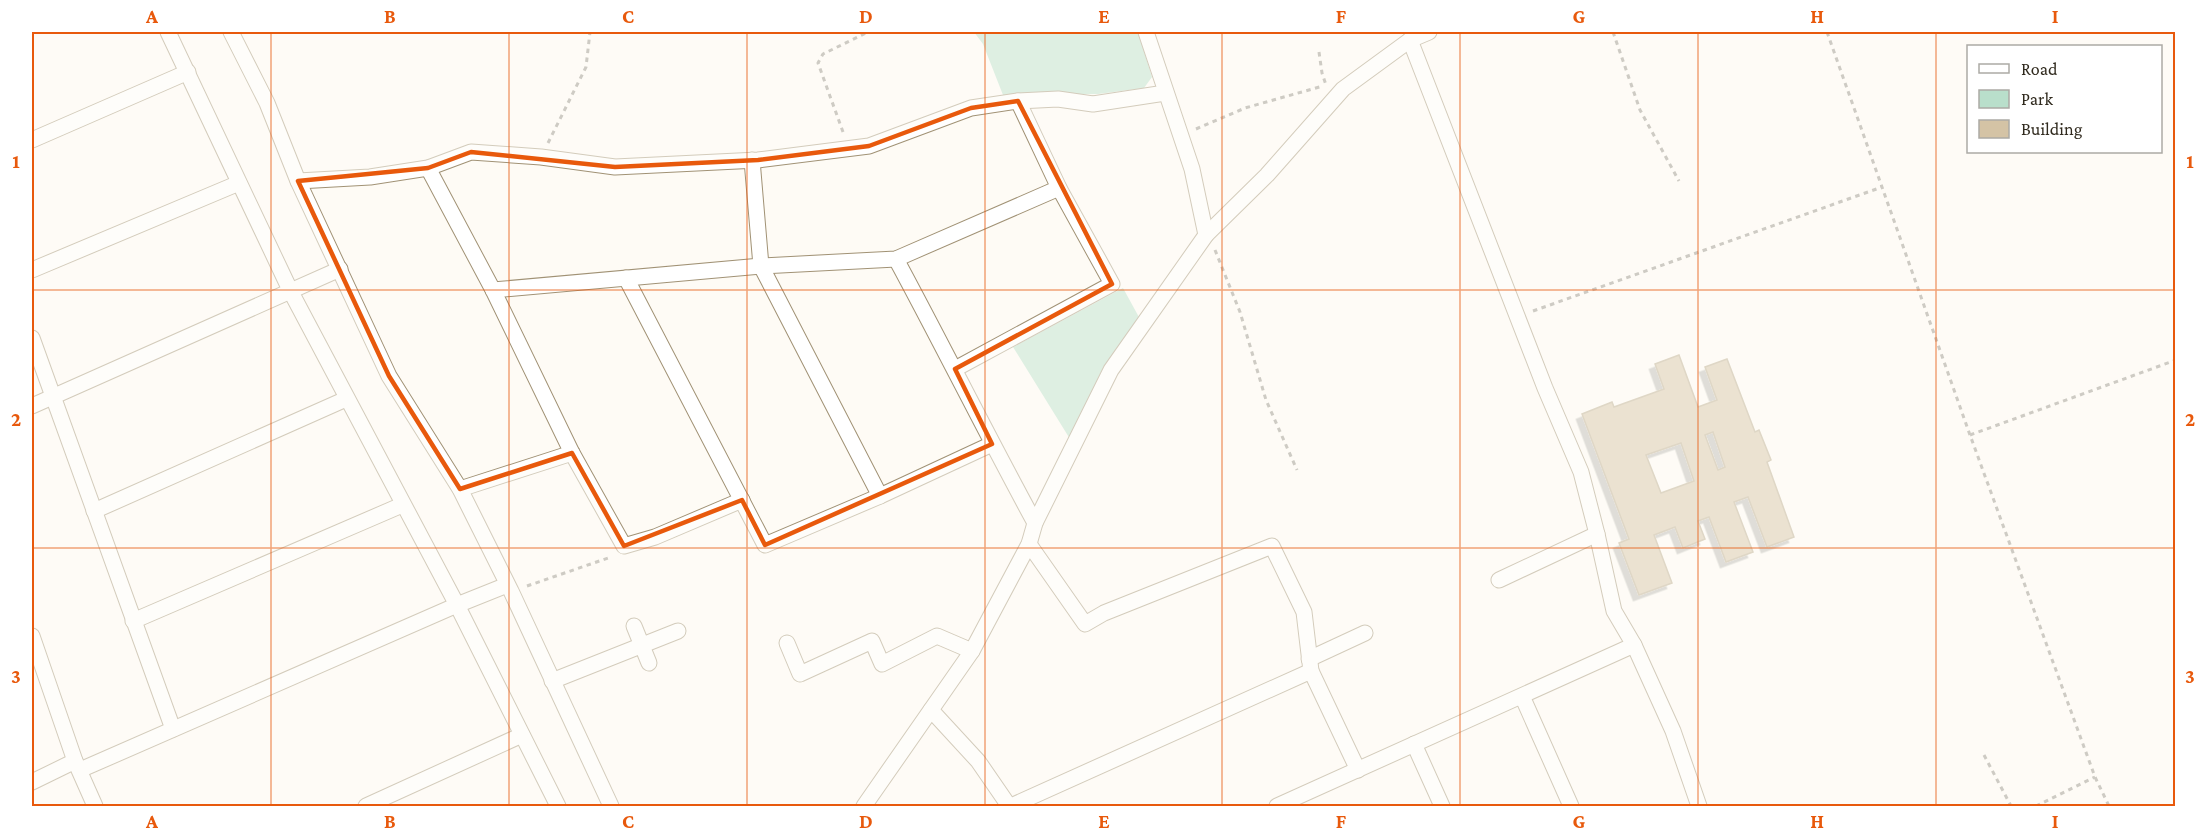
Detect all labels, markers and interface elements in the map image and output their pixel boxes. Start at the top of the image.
text: A [145,5,159,27]
text: B [384,5,396,27]
text: C [622,5,634,27]
text: D [859,5,873,27]
text: E [1098,5,1110,27]
text: F [1336,5,1347,27]
text: G [1573,5,1586,27]
text: H [1810,5,1824,27]
text: I [2052,5,2059,27]
legend [1967,45,2162,153]
text: Road [2021,59,2058,79]
text: Park [2021,89,2053,109]
text: Building [2021,119,2083,139]
text: 1 [12,150,20,172]
text: 1 [2186,150,2194,172]
text: 2 [11,408,21,430]
text: 2 [2185,408,2195,430]
text: 3 [11,665,21,687]
text: 3 [2185,665,2195,687]
text: A [145,810,159,832]
text: B [384,810,396,832]
text: C [622,810,634,832]
text: D [859,810,873,832]
text: E [1098,810,1110,832]
text: F [1336,810,1347,832]
text: G [1573,810,1586,832]
text: H [1810,810,1824,832]
text: I [2052,810,2059,832]

